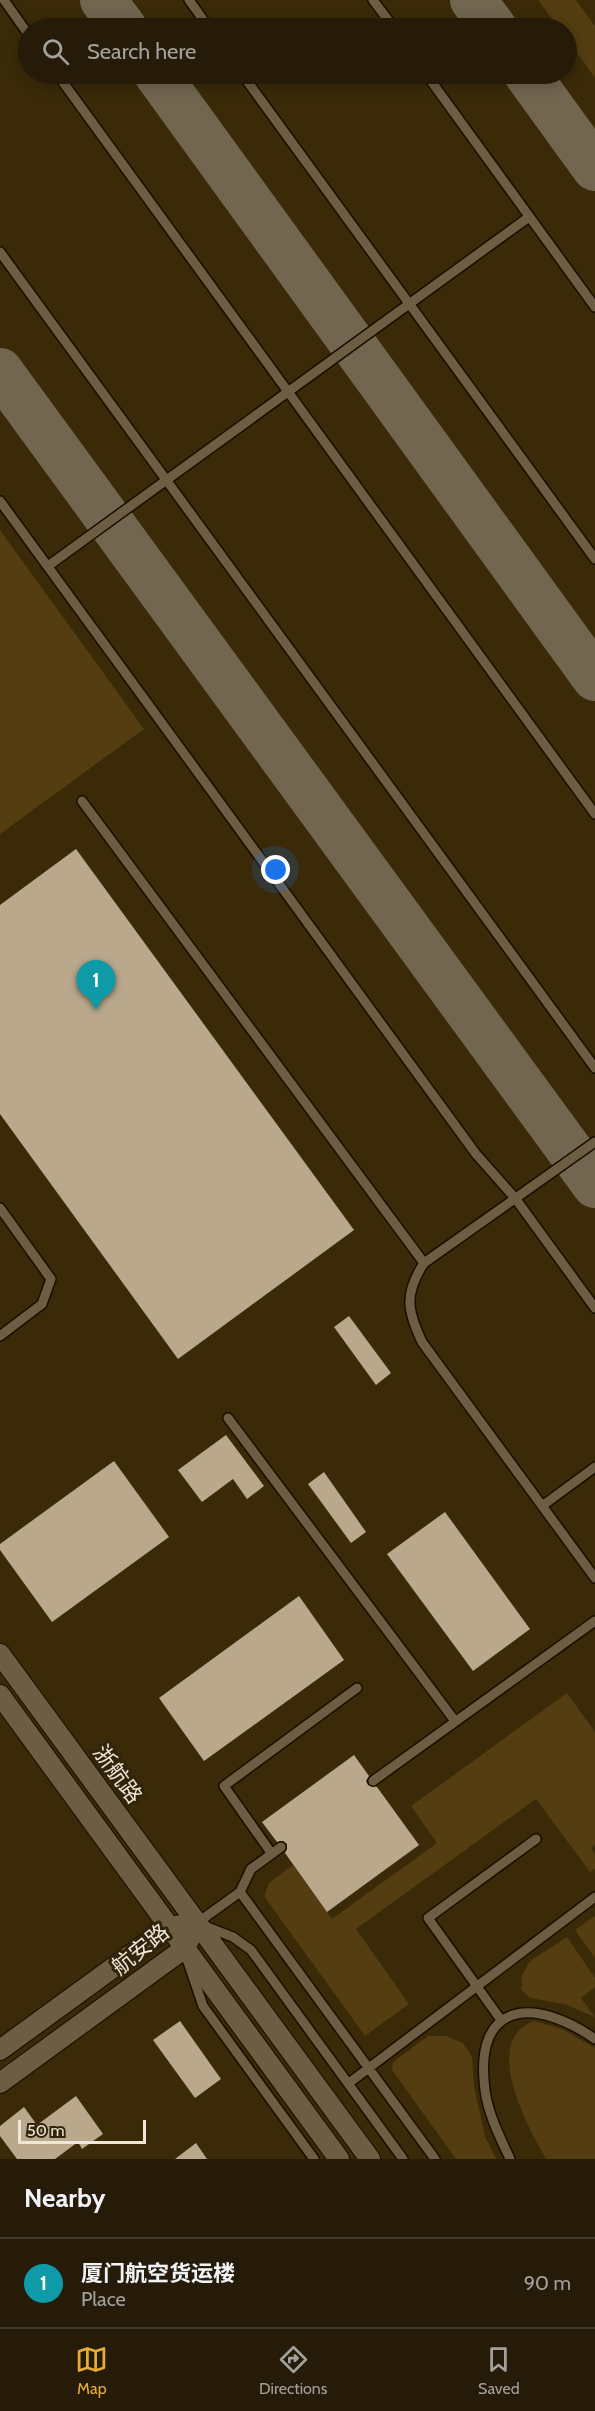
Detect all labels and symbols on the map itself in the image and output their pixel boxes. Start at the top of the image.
your location [261,855,290,884]
pin: 1 [76,960,116,1010]
street label: 浙航路 [87,1740,148,1809]
street label: 航安路 [106,1918,174,1981]
scale bar [18,2117,146,2144]

